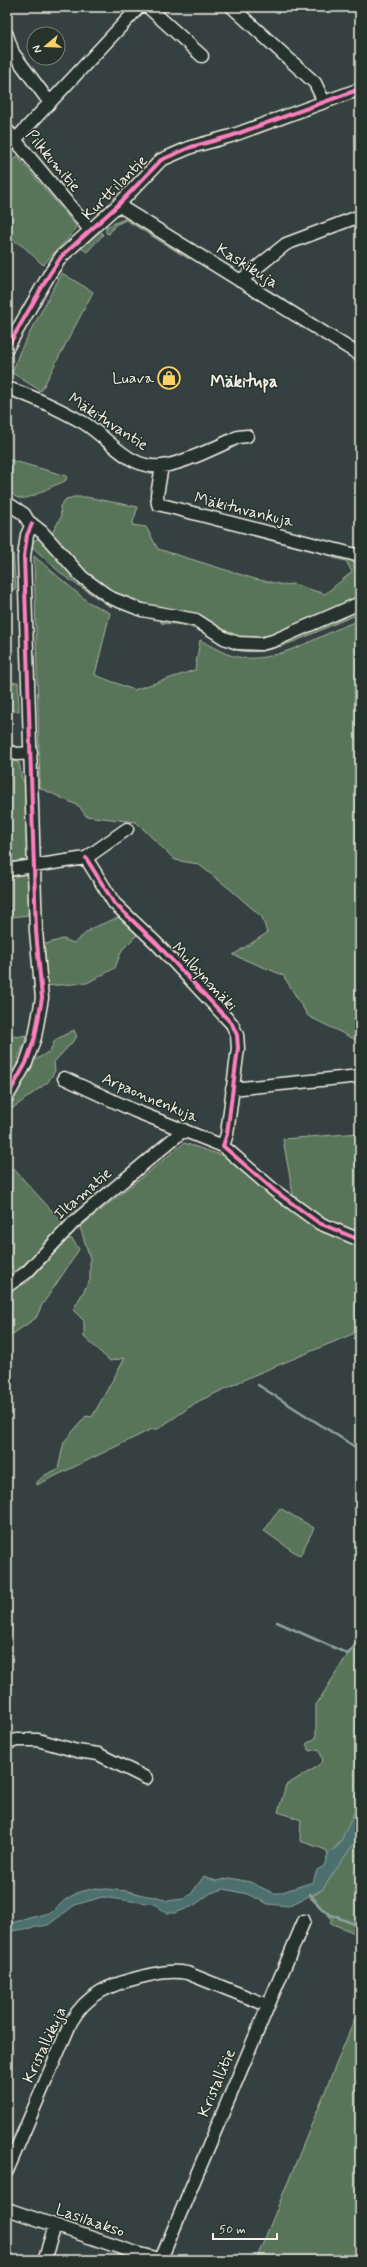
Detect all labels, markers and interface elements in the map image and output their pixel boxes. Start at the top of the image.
north arrow [26,26,66,66]
text: N [30,43,45,55]
street label: Pilkkumitie [21,125,85,197]
street label: Kurttilantie [78,151,152,225]
street label: Kaskikuja [212,239,282,293]
shop icon: Luava [156,365,182,391]
place label: Luava [112,368,154,389]
district label: Mäkitupa [210,371,278,393]
street label: Mäkituvantie [64,388,152,456]
street label: Mäkituvankuja [192,488,296,533]
street label: Mulbynmäki [167,938,242,1016]
street label: Arpaonnenkuja [99,1068,202,1128]
street label: Iltamatie [50,1163,117,1225]
street label: Kristallikuja [18,2003,72,2087]
street label: Kristallitie [193,2046,241,2120]
street label: Lasilaakso [53,2199,127,2243]
scale bar [213,2215,277,2241]
text: 50 m [219,2222,246,2238]

